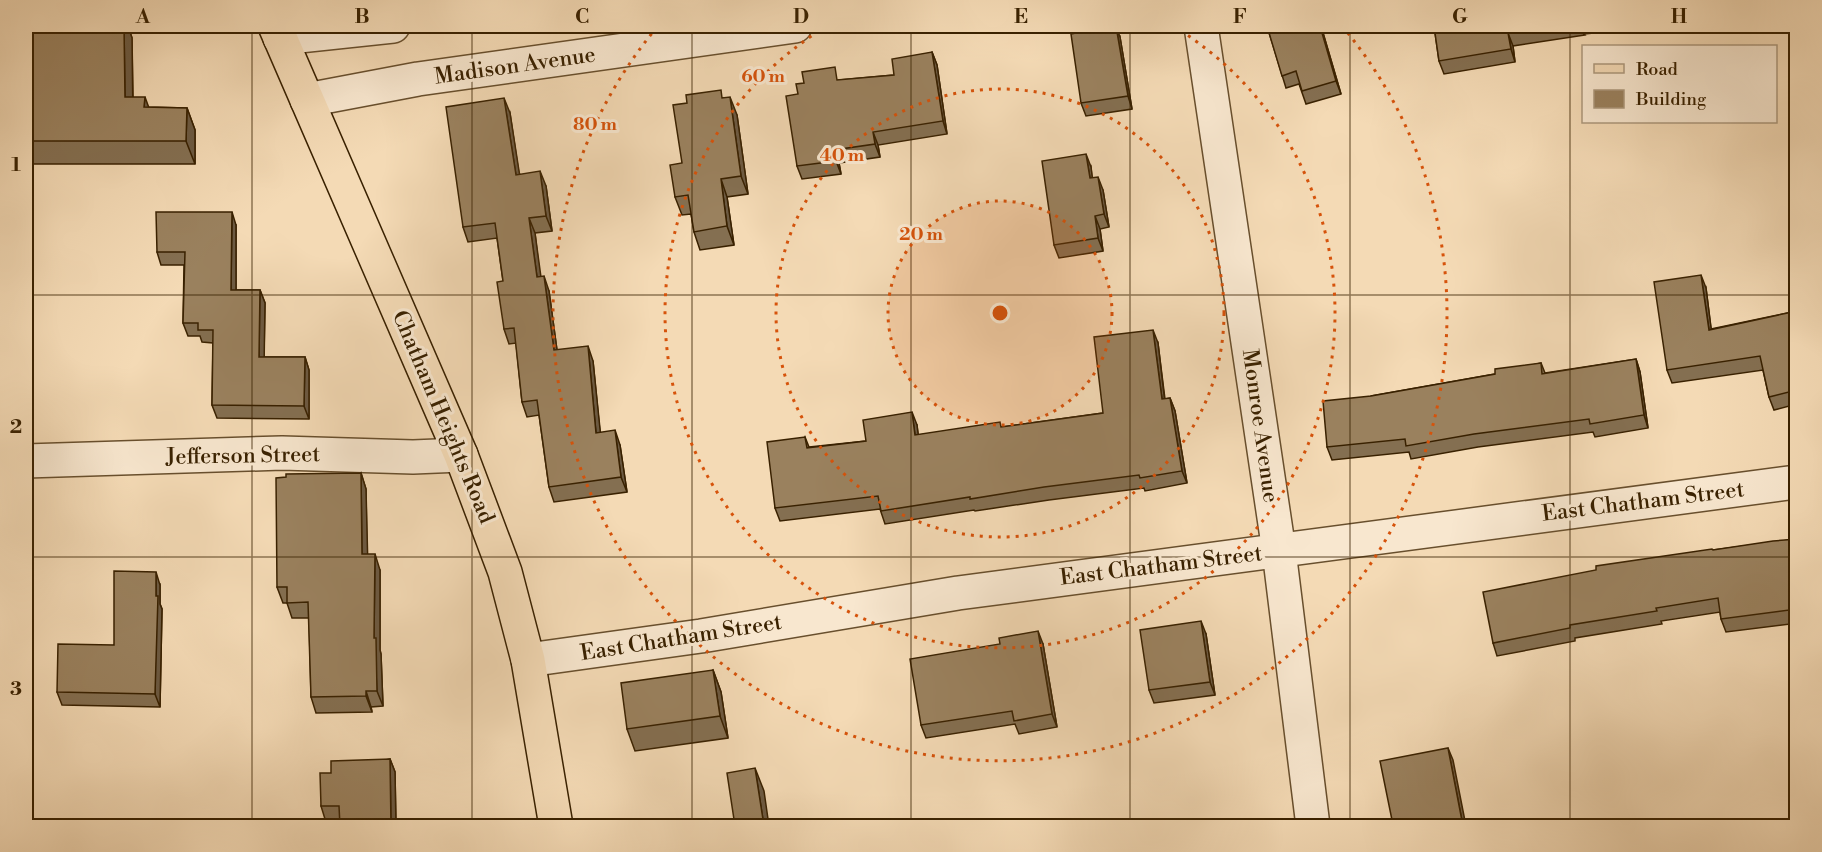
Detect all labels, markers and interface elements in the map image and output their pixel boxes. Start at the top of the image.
text: A [135,5,151,30]
text: B [354,5,370,30]
text: C [575,5,589,30]
text: D [793,5,809,30]
text: E [1014,5,1028,30]
text: F [1233,5,1247,30]
text: G [1452,5,1468,30]
text: H [1671,5,1688,30]
street label: Madison Avenue [433,41,597,91]
legend [1582,45,1777,123]
text: Road [1636,58,1679,81]
text: 60 m [741,65,785,88]
text: Building [1635,88,1707,111]
text: 80 m [573,113,618,136]
text: 40 m [820,144,865,167]
text: 1 [11,153,21,178]
text: 20 m [899,223,943,246]
centre of rings [990,303,1010,323]
street label: Chatham Heights Road [386,306,500,528]
street label: Monroe Avenue [1236,348,1284,504]
text: 2 [10,415,22,440]
street label: Jefferson Street [165,441,321,471]
street label: East Chatham Street [1540,476,1746,528]
street label: East Chatham Street [1058,540,1264,592]
street label: East Chatham Street [578,609,784,667]
text: 3 [10,677,22,702]

